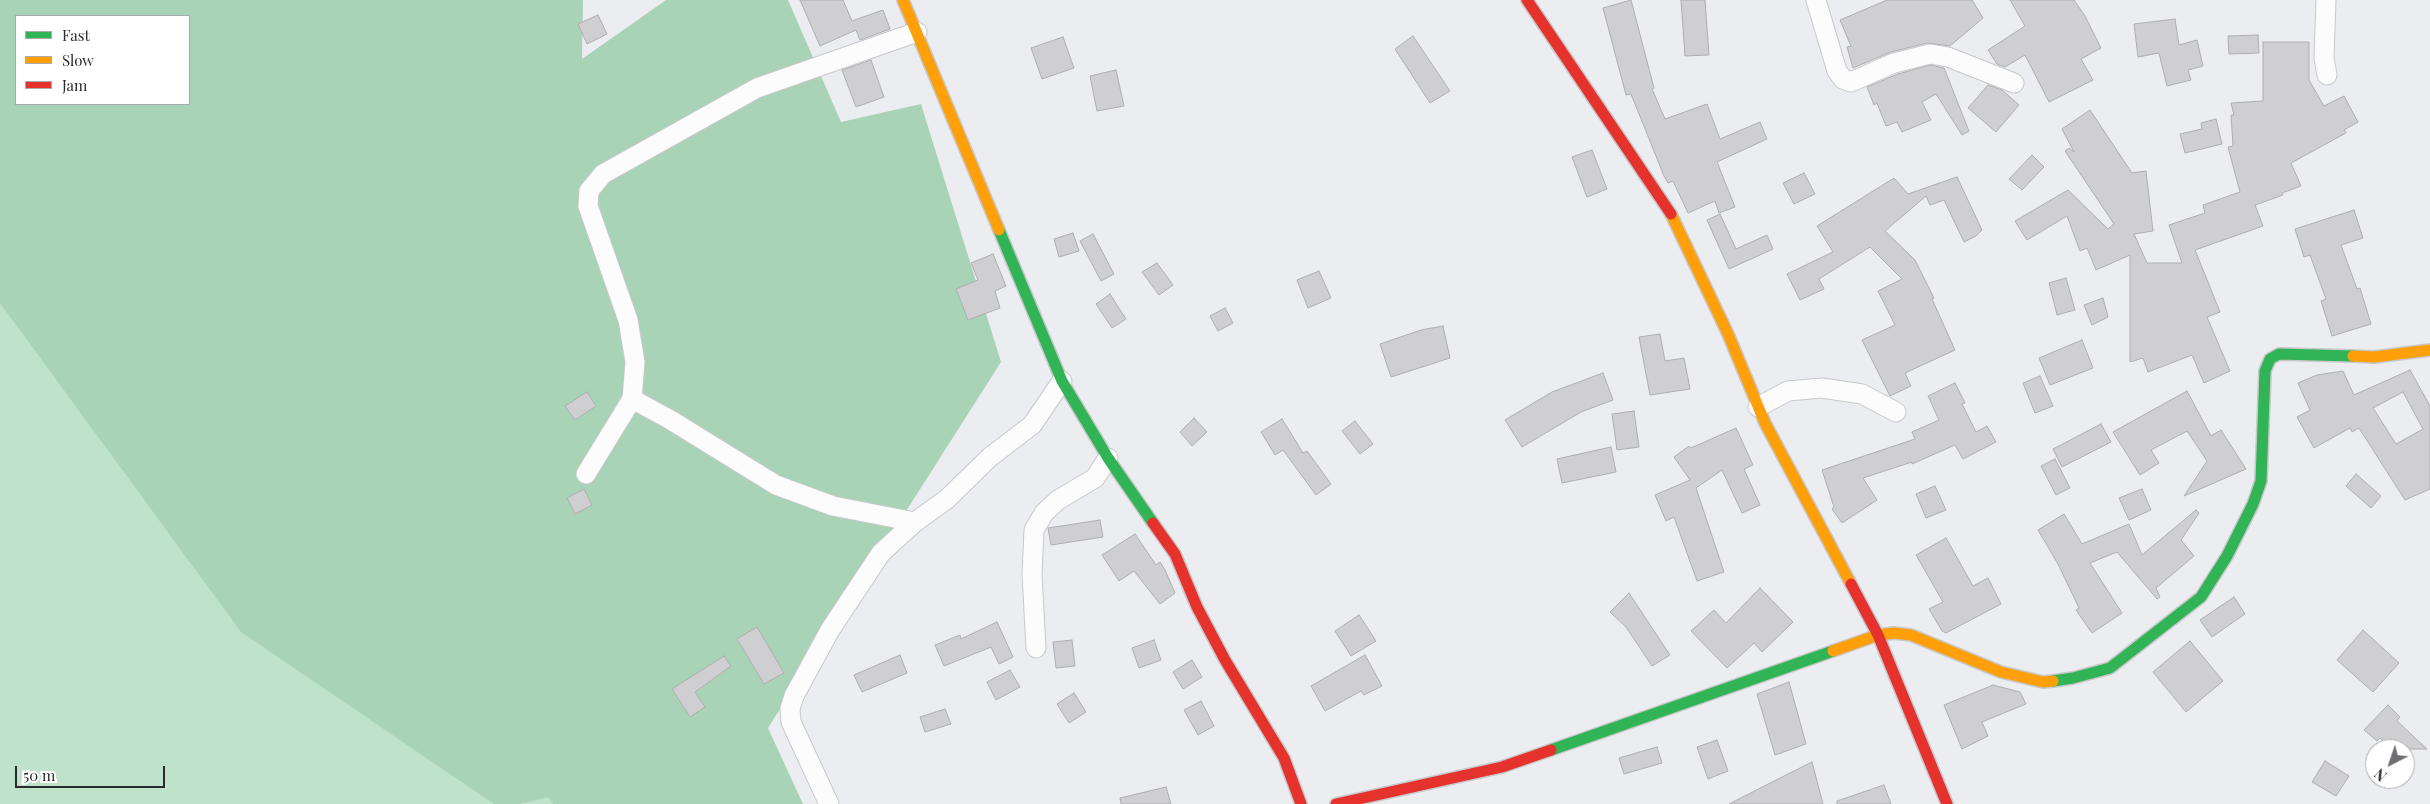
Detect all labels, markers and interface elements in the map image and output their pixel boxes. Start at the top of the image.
legend [15,15,190,105]
text: Fast [62,25,90,45]
text: Slow [62,50,94,70]
text: Jam [62,75,87,95]
north arrow [2365,739,2415,789]
scale bar [18,756,168,788]
text: N [2370,764,2391,785]
text: 50 m [23,765,55,785]

